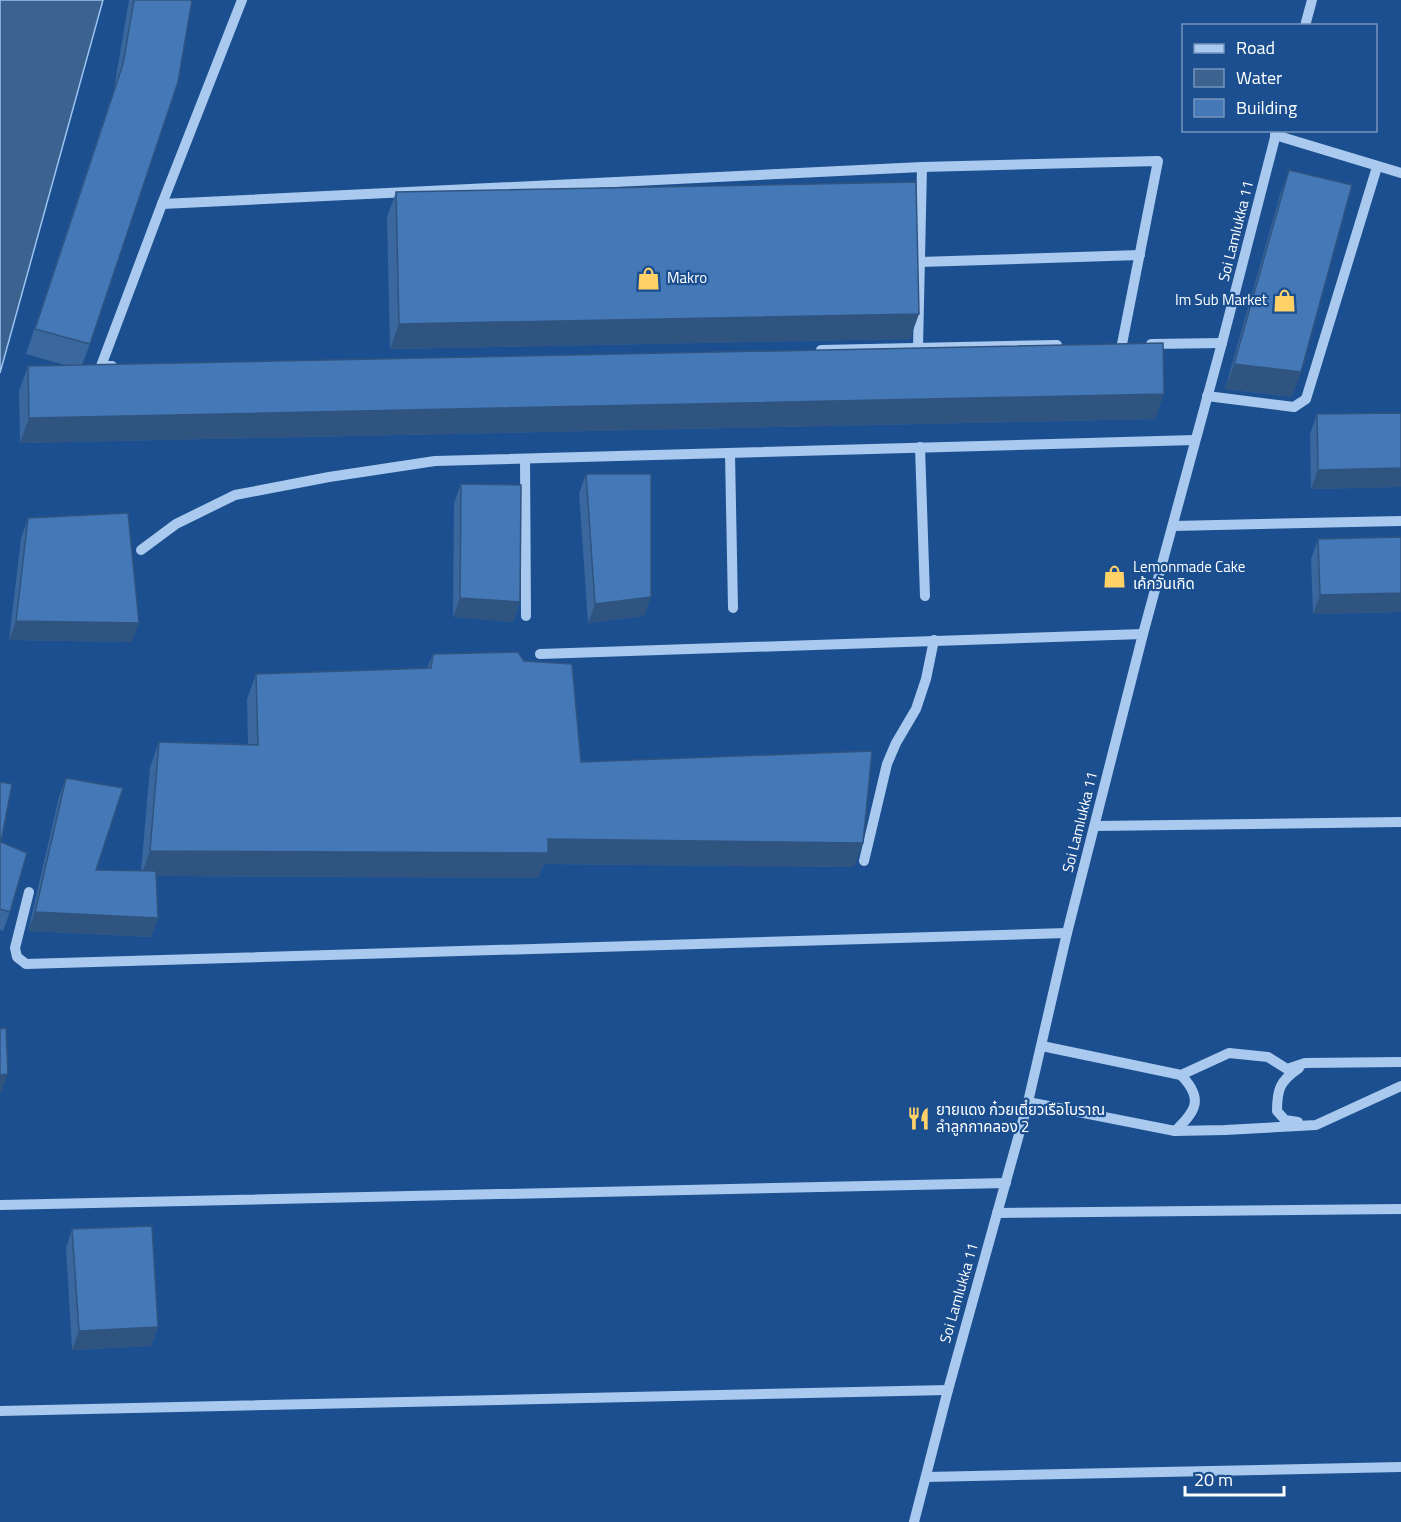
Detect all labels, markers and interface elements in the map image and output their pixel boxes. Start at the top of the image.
legend [1182,24,1377,132]
text: Road [1236,34,1275,61]
text: Water [1236,64,1282,91]
text: Building [1236,94,1297,121]
street label: Soi Lamlukka 11 [1212,178,1259,284]
shop icon: Makro [636,265,662,291]
place label: Makro [667,266,707,289]
shop icon: Im Sub Market [1272,287,1298,313]
place label: Im Sub Market [1175,288,1268,311]
place label: Lemonmade Cake เค้กวันเกิด [1133,555,1245,595]
shop icon: Lemonmade Cake เค้กวันเกิด [1102,563,1128,589]
street label: Soi Lamlukka 11 [1056,769,1103,875]
place label: ยายแดง ก๋วยเตี๋ยวเรือโบราณ ลำลูกกาคลอง 2 [936,1098,1105,1138]
restaurant icon: ยายแดง ก๋วยเตี๋ยวเรือโบราณ ลำลูกกาคลอง 2 [905,1106,931,1132]
street label: Soi Lamlukka 11 [933,1240,984,1346]
scale bar [1185,1459,1284,1497]
text: 20 m [1194,1466,1233,1493]

